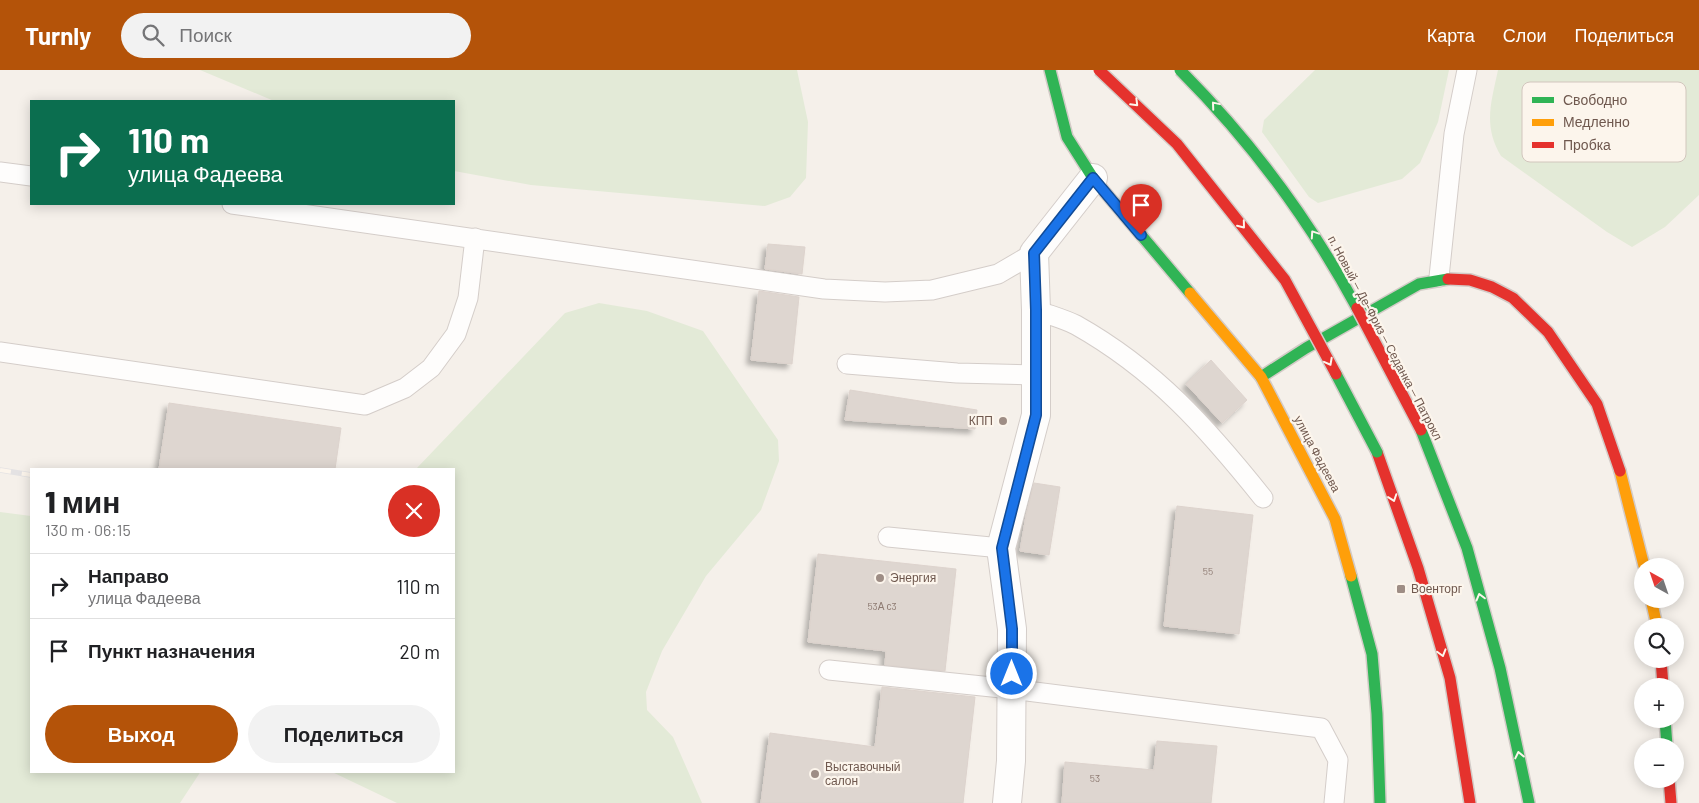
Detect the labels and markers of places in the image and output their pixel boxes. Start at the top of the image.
pin [1120,184,1162,235]
place label: КПП [969,413,993,427]
marker: КПП [997,415,1009,427]
place label: Энергия [890,570,936,585]
marker: Энергия [874,572,886,584]
place label: Военторг [1411,581,1463,596]
marker: Военторг [1395,583,1407,595]
place label: Выставочный салон [825,759,901,787]
marker: Выставочный салон [809,768,821,780]

